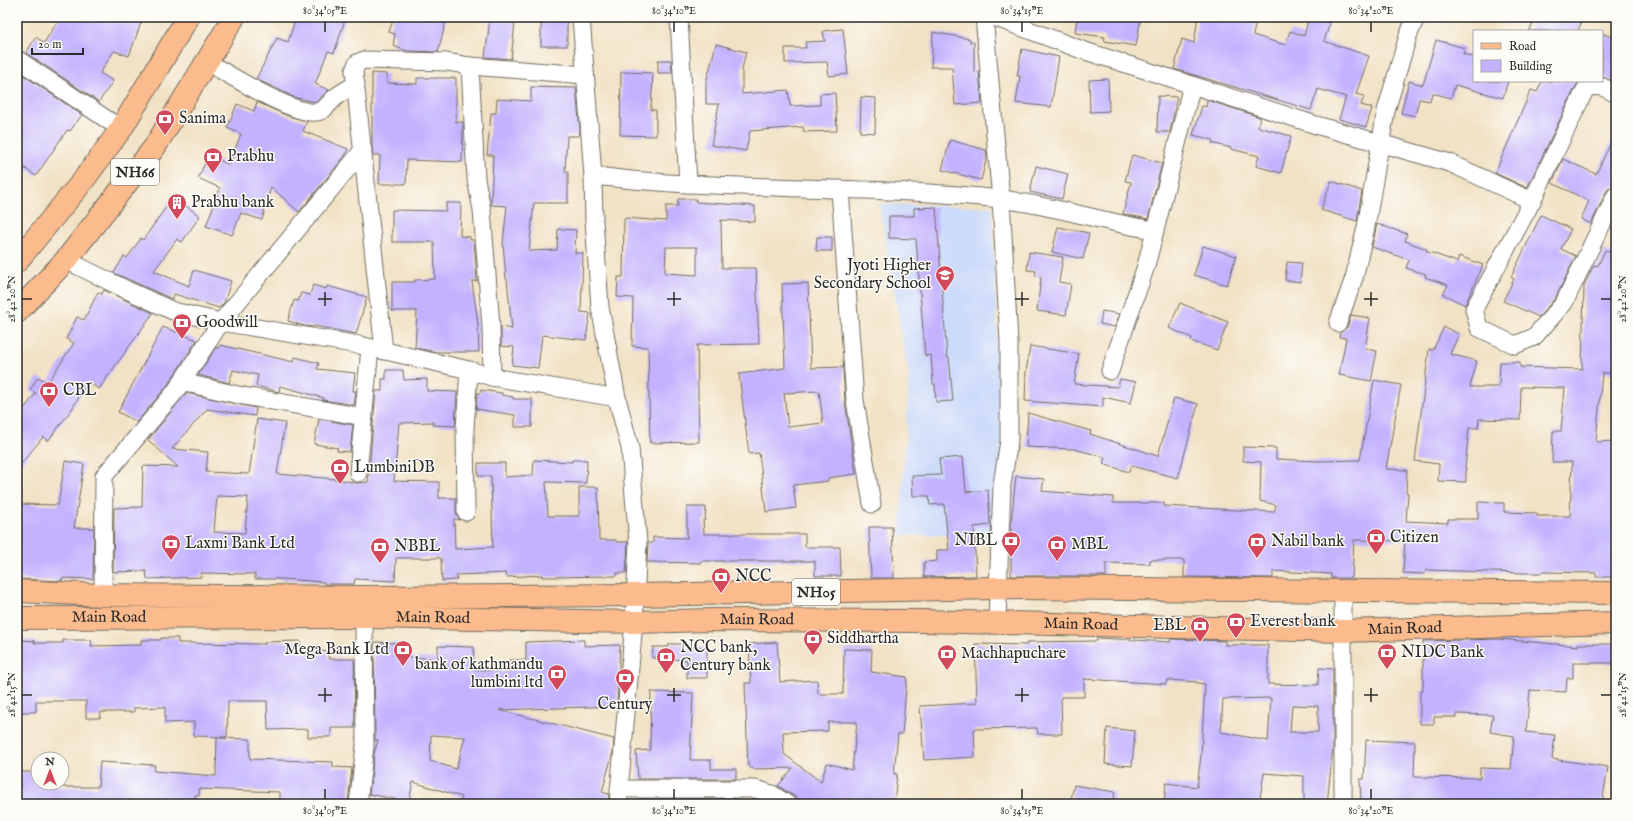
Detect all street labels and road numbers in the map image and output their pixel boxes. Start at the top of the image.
road number: NH66 [111,159,159,185]
road number: NH05 [792,579,840,605]
street label: Main Road [72,608,147,628]
street label: Main Road [396,608,471,629]
street label: Main Road [720,610,795,630]
street label: Main Road [1043,614,1119,636]
street label: Main Road [1367,618,1443,640]

